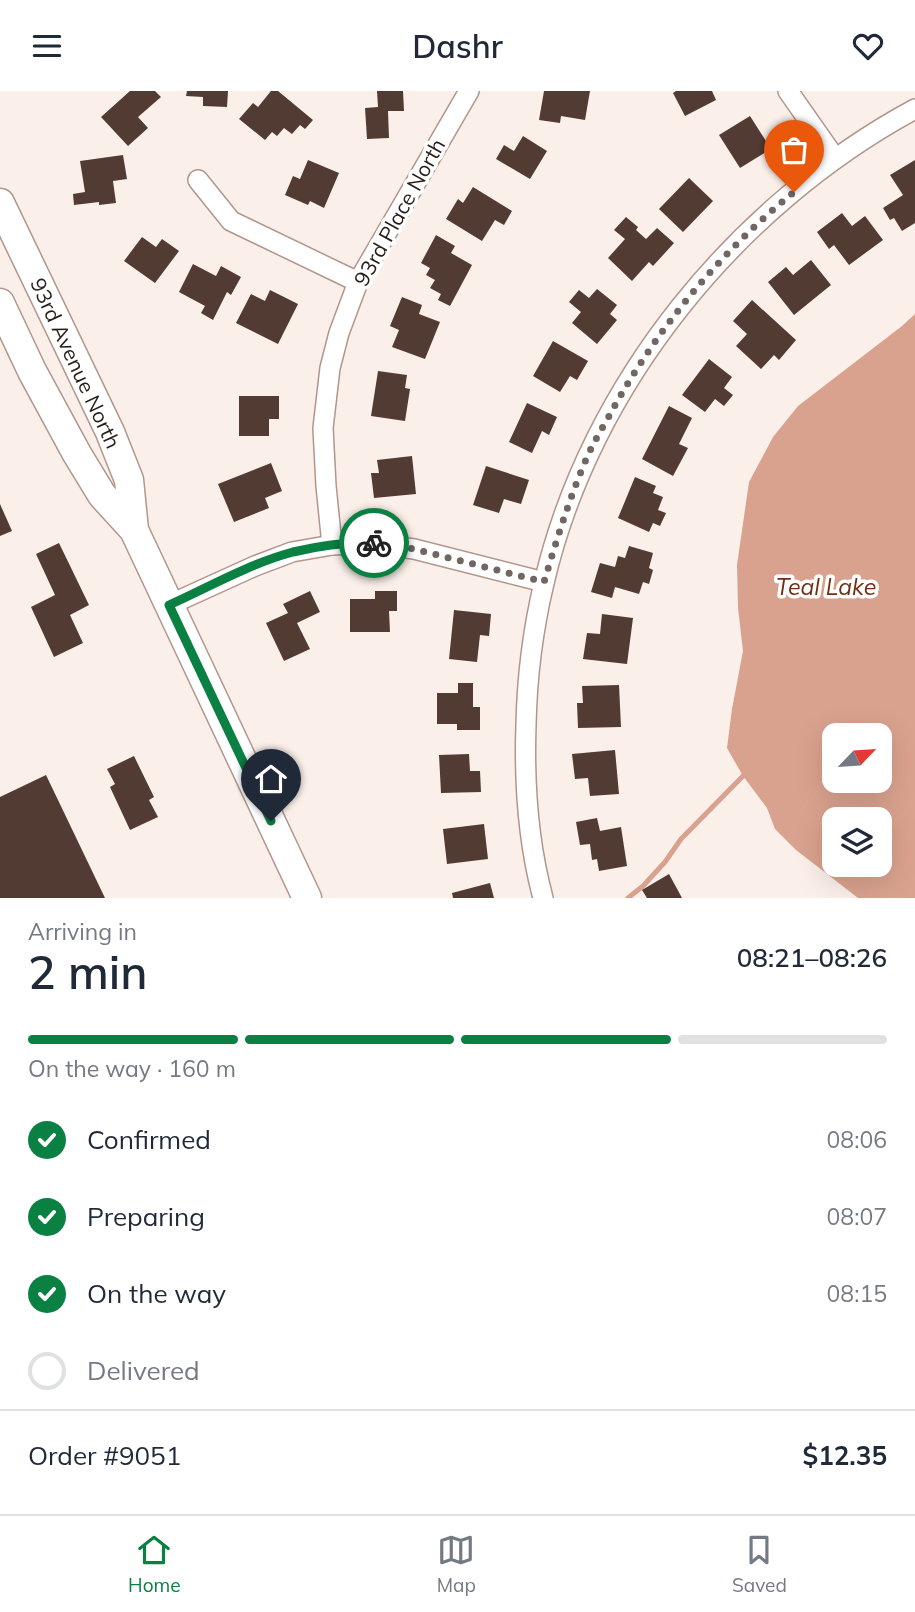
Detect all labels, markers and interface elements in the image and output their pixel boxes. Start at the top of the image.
text: Dashr [412,26,503,66]
icon: menu [28,27,66,65]
icon: heart [849,27,887,65]
pin [764,120,824,192]
icon: bag [775,131,813,169]
street label: 93rd Place North [348,134,450,290]
street label: 93rd Avenue North [25,274,127,452]
courier [339,508,409,578]
icon: bike [355,524,393,562]
water label: Teal Lake [776,572,876,601]
north arrow [822,723,892,793]
map controls [822,723,892,877]
pin [241,749,301,821]
icon: home [252,760,290,798]
button: layers [822,807,892,877]
text: Arriving in [28,917,137,946]
text: 08:21–08:26 [737,941,887,974]
text: 2 min [28,943,147,1001]
text: On the way · 160 m [28,1054,236,1083]
icon: check [28,1121,66,1159]
text: Confirmed [87,1123,211,1156]
text: 08:06 [827,1125,887,1154]
icon: check [28,1198,66,1236]
text: Preparing [87,1200,205,1233]
text: 08:07 [827,1202,887,1231]
icon: check [28,1275,66,1313]
text: On the way [87,1277,226,1310]
text: 08:15 [827,1279,887,1308]
text: Delivered [87,1354,200,1387]
text: Order #9051 [28,1439,181,1472]
text: $12.35 [803,1439,887,1472]
tab: Home [128,1531,181,1597]
tab: Map [437,1531,476,1597]
tab: Saved [732,1531,787,1597]

